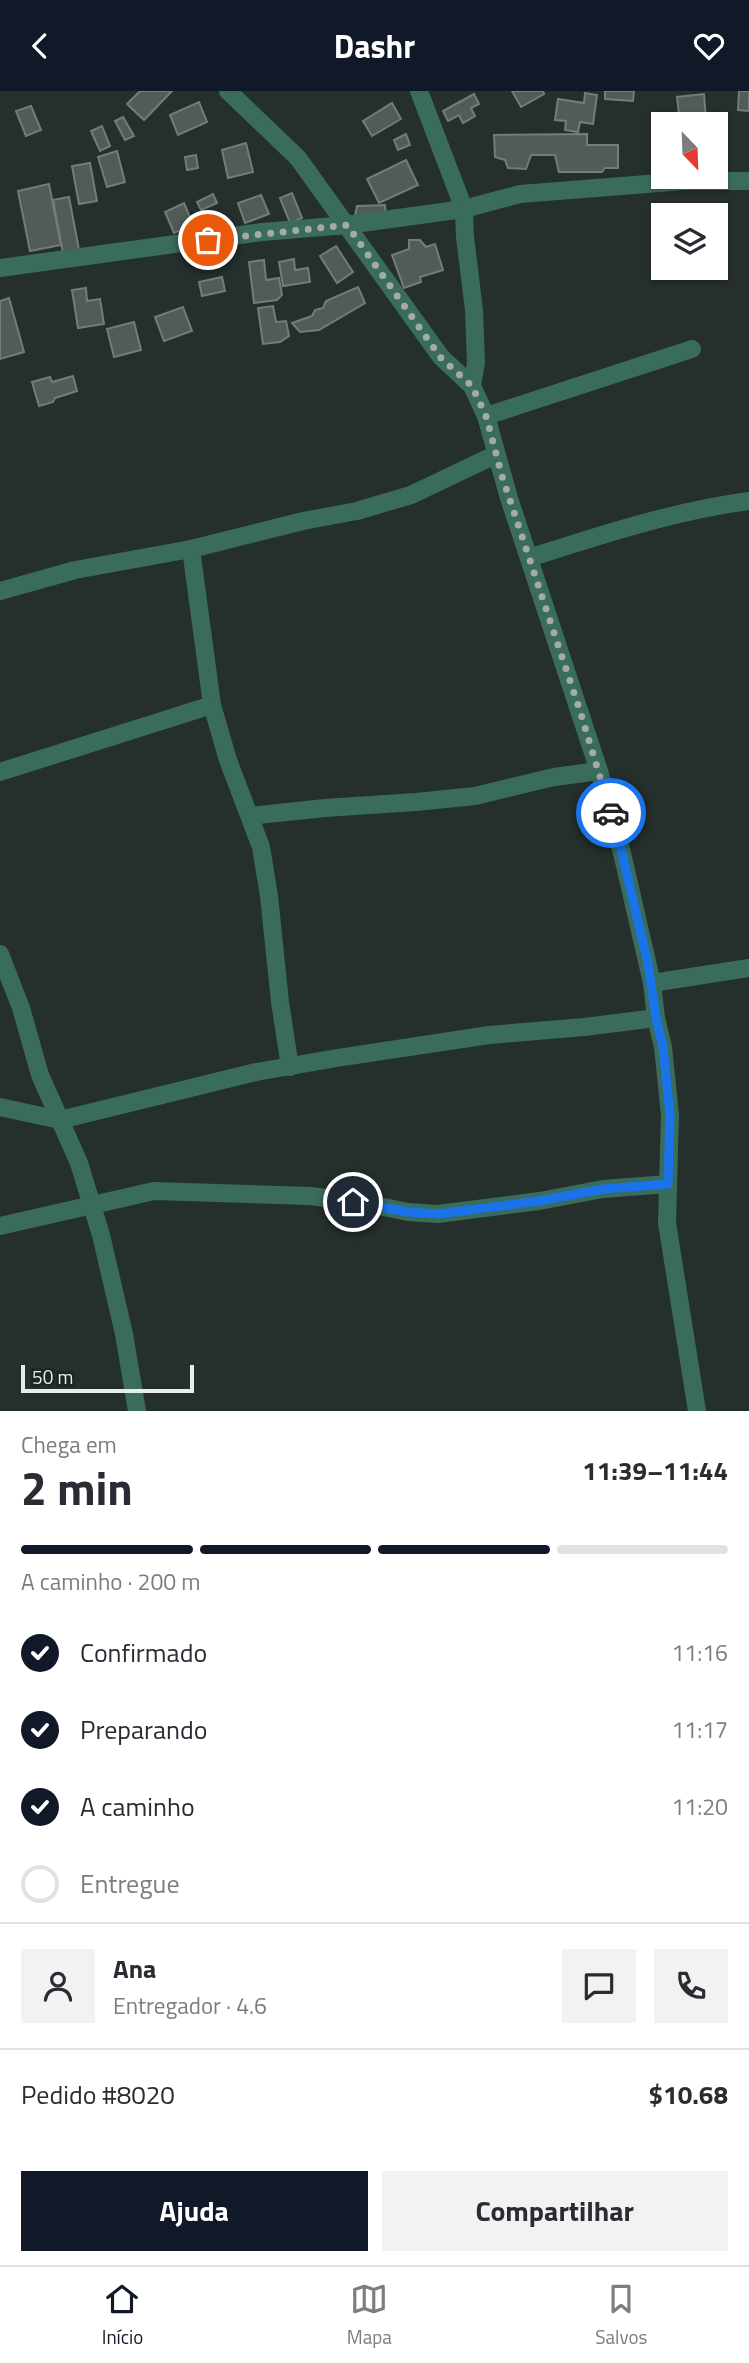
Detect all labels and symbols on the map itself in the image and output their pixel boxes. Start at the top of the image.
north arrow [651,112,728,189]
pin [178,210,238,270]
courier [576,778,646,848]
pin [323,1172,383,1232]
scale bar [21,1362,194,1394]

